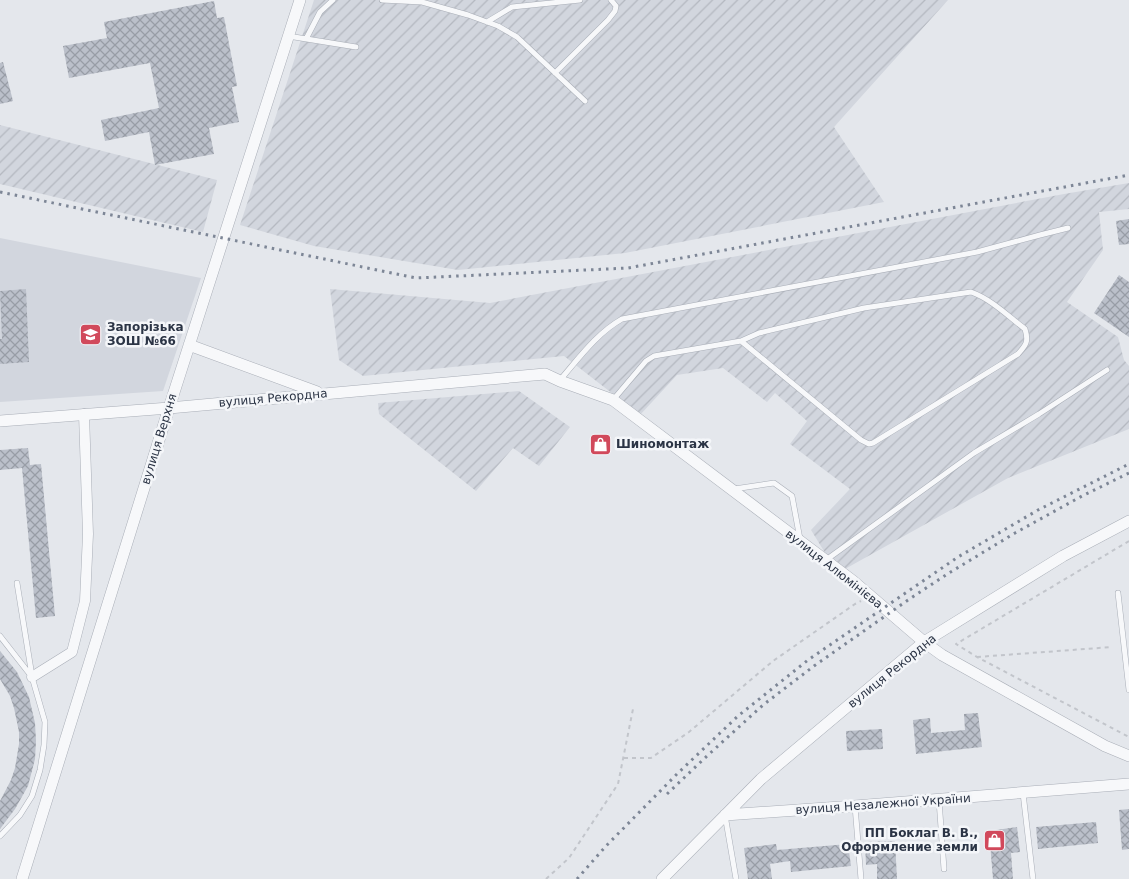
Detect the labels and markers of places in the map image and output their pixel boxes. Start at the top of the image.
place label: Запорізька ЗОШ №66 [107,320,184,348]
school or university icon: Запорізька ЗОШ №66 [79,322,103,346]
shop icon: Шиномонтаж [588,432,612,456]
place label: Шиномонтаж [616,437,709,451]
place label: ПП Боклаг В. В., Оформление земли [841,826,978,854]
shop icon: ПП Боклаг В. В., Оформление земли [982,828,1006,852]

